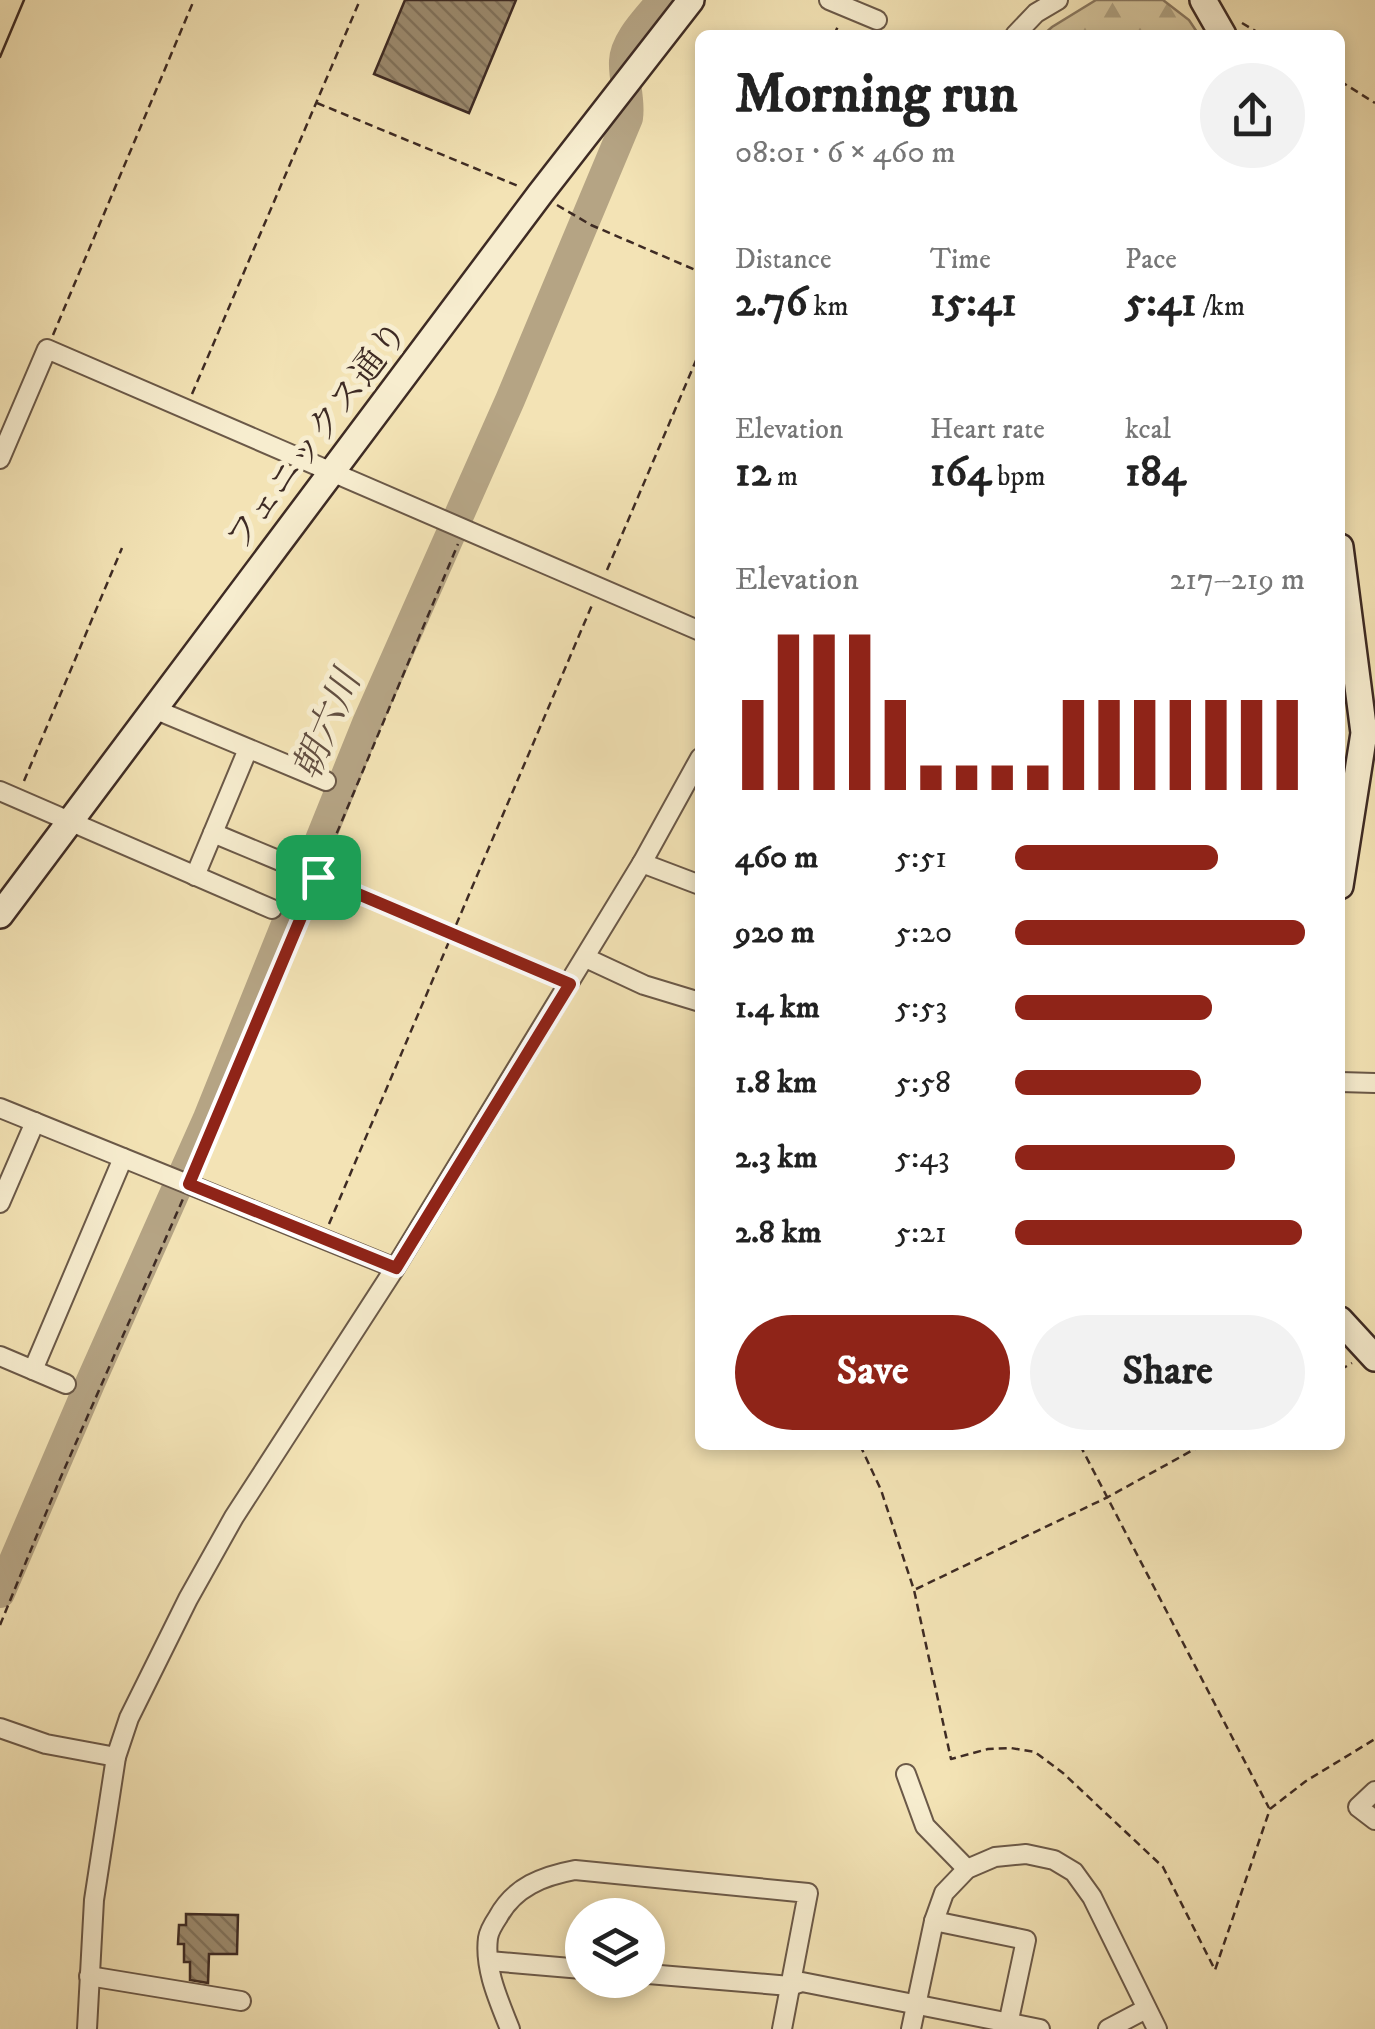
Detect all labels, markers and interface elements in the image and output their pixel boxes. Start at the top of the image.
text: Morning run [735,61,1017,130]
button: share [1200,63,1305,168]
text: 08:01 · 6 × 460 m [735,133,956,173]
text: Distance [735,242,831,277]
text: Time [930,242,991,277]
text: Pace [1125,242,1177,277]
text: 2.76 [735,277,808,329]
text: 15:41 [930,277,1017,329]
text: 5:41 [1125,277,1196,329]
text: km [808,289,848,324]
text: /km [1196,289,1245,324]
street label: フェニックス通り [217,313,418,560]
text: Elevation [735,412,843,447]
text: Heart rate [930,412,1045,447]
text: kcal [1125,412,1171,447]
text: 12 [735,447,771,499]
text: 164 [930,447,991,499]
text: 184 [1125,447,1186,499]
text: m [771,459,798,494]
text: bpm [991,459,1046,494]
text: Elevation [735,560,859,600]
text: 217–219 m [1170,560,1305,600]
water label: 朝六川 [283,660,374,788]
pin [276,835,361,920]
text: 460 m [735,838,818,878]
text: 5:51 [895,838,947,878]
icon: arrive [291,850,346,905]
text: 920 m [735,913,815,953]
text: 5:20 [895,913,952,953]
text: 1.4 km [735,988,820,1028]
text: 5:53 [895,988,947,1028]
text: 1.8 km [735,1063,817,1103]
text: 5:58 [895,1063,951,1103]
text: 2.3 km [735,1138,817,1178]
text: 5:43 [895,1138,950,1178]
text: 2.8 km [735,1213,822,1253]
text: 5:21 [895,1213,947,1253]
button: Save [735,1315,1010,1430]
button: Share [1030,1315,1305,1430]
map controls [565,1898,665,1998]
button: layers [565,1898,665,1998]

